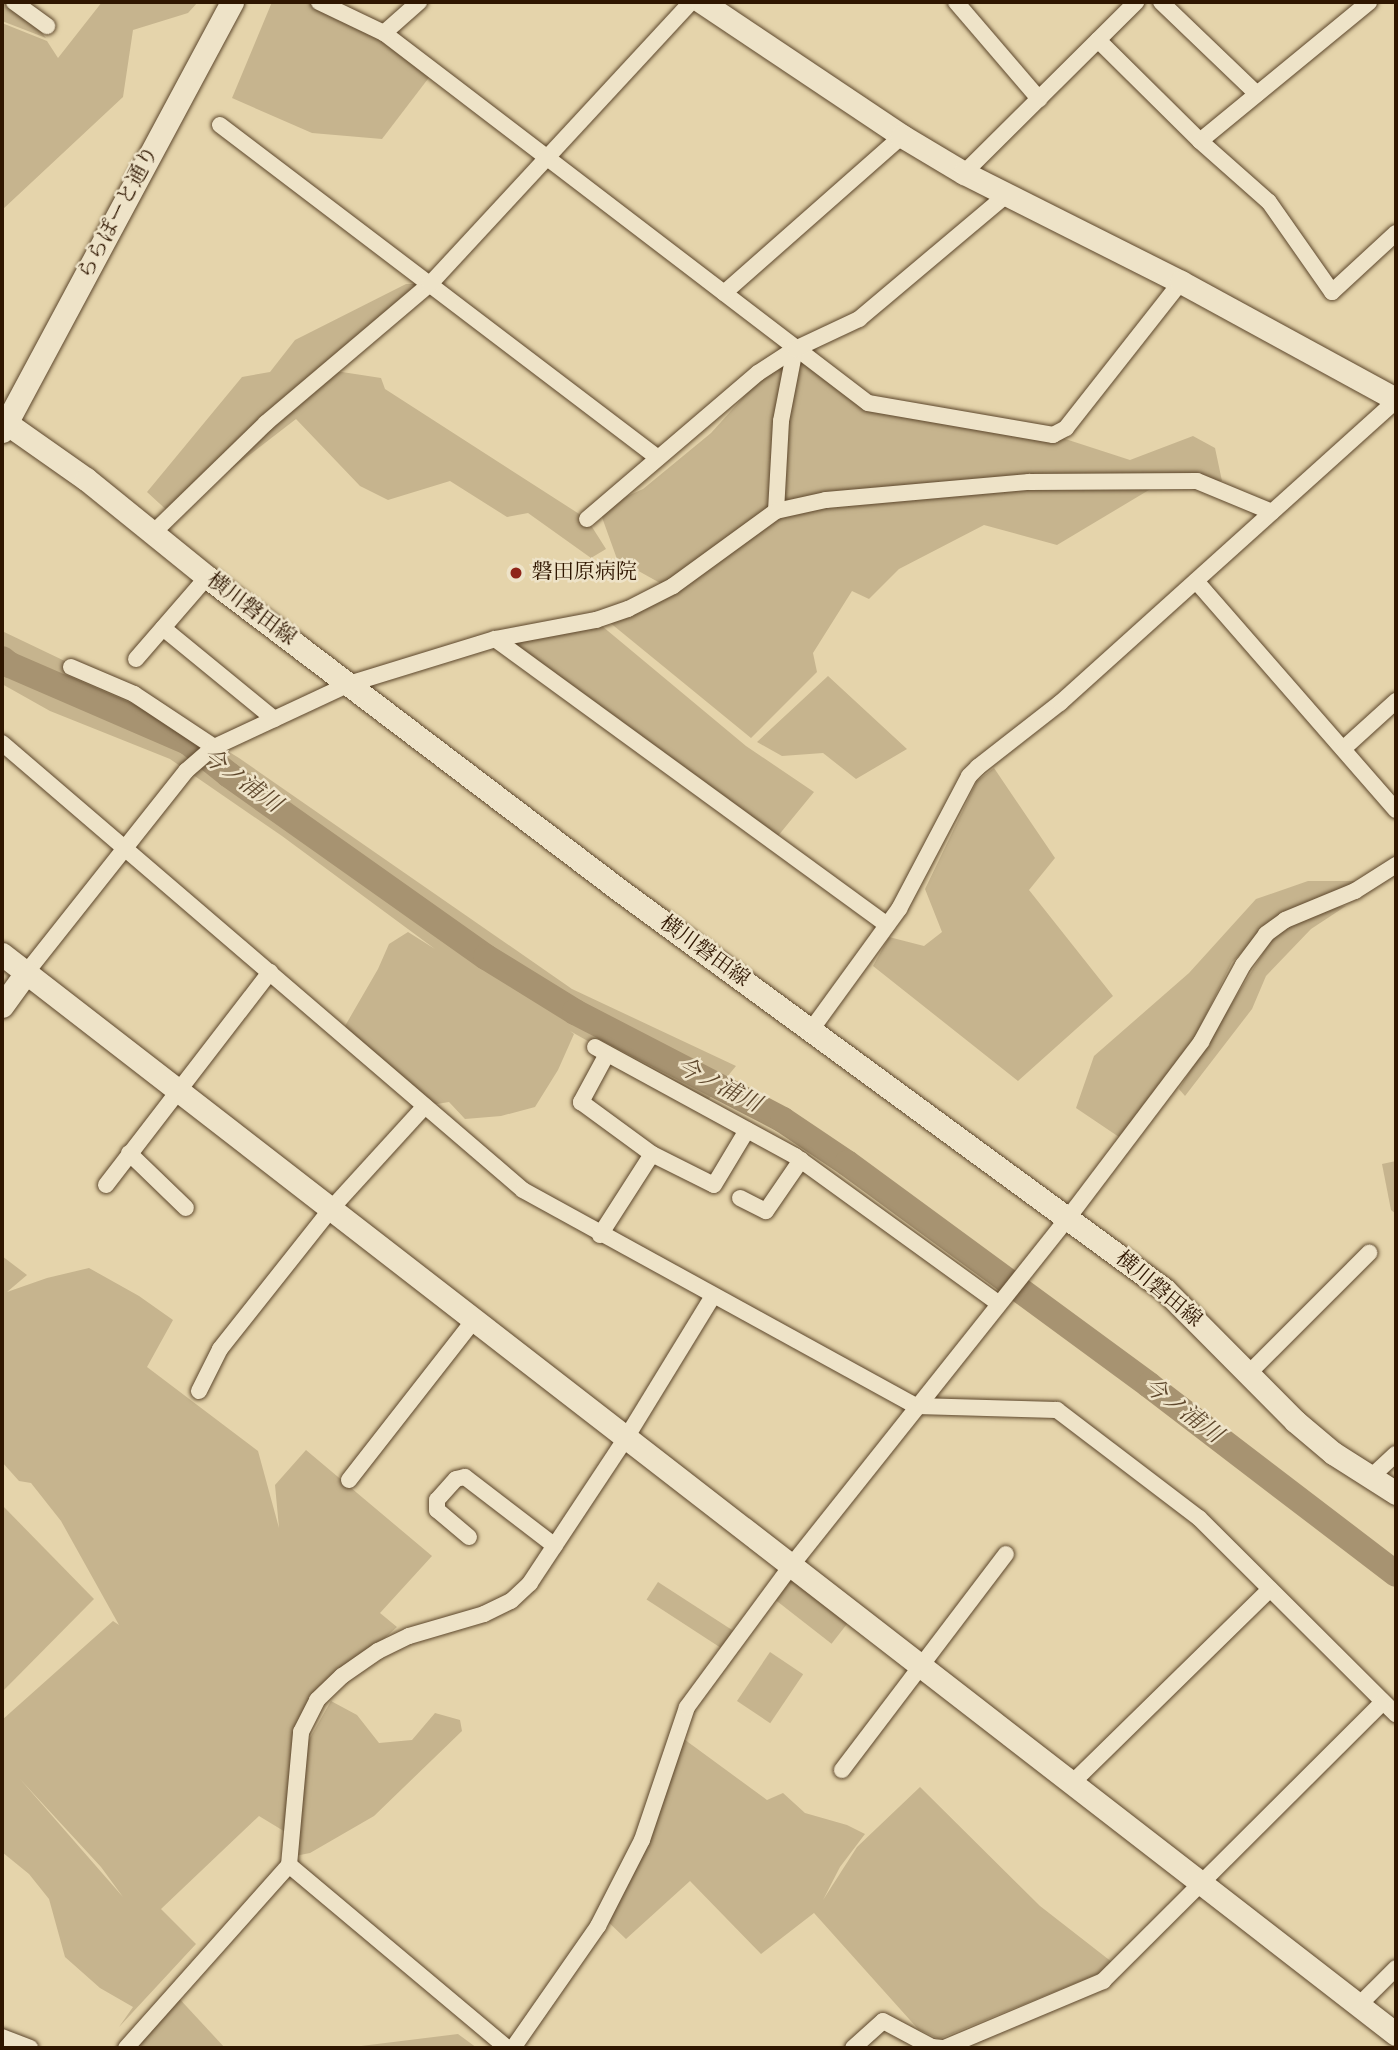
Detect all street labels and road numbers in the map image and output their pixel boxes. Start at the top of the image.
street label: ららぽーと通り [73,142,165,284]
street label: 横川磐田線 [201,568,301,652]
street label: 横川磐田線 [654,911,754,993]
street label: 横川磐田線 [1110,1247,1206,1333]

